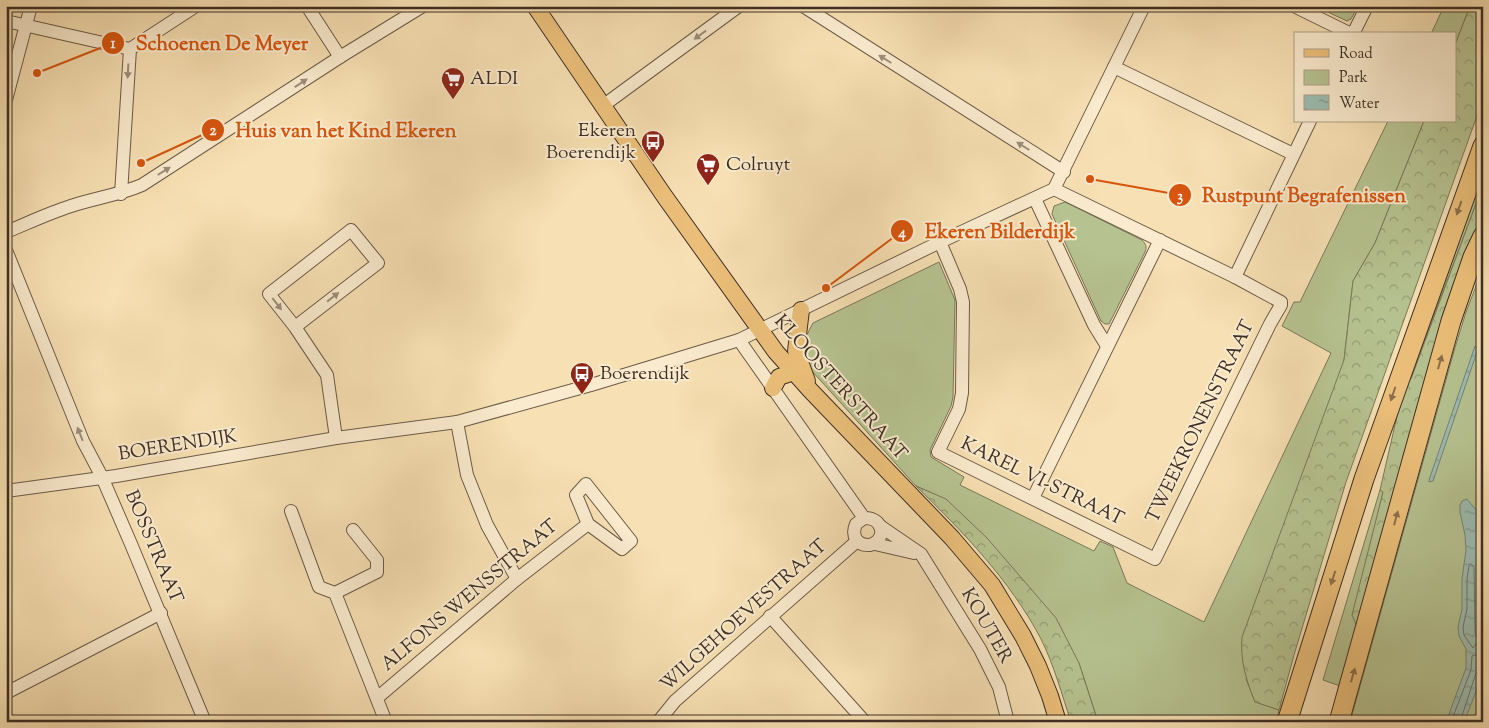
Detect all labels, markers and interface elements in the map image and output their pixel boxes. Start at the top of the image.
callout: Schoenen De Meyer [101,25,318,60]
one-way arrow [693,30,707,40]
text: Schoenen De Meyer [136,31,309,60]
legend [1294,32,1456,122]
text: 1 [110,34,116,55]
text: Road [1339,44,1373,65]
one-way arrow [879,54,892,63]
one-way arrow [124,63,132,79]
supermarket icon: ALDI [440,66,466,100]
place label: ALDI [470,66,518,93]
text: Park [1339,68,1368,89]
one-way arrow [294,78,307,88]
text: Water [1339,94,1380,115]
callout: Huis van het Kind Ekeren [200,112,466,147]
text: Huis van het Kind Ekeren [235,118,457,147]
place label: Ekeren Boerendijk [546,118,637,167]
text: 2 [209,121,217,142]
bus stop icon: Ekeren Boerendijk [640,129,666,163]
one-way arrow [1016,141,1029,150]
supermarket icon: Colruyt [695,152,721,186]
place label: Colruyt [726,152,791,179]
one-way arrow [158,167,171,176]
callout: Rustpunt Begrafenissen [1167,178,1416,213]
text: Rustpunt Begrafenissen [1202,183,1406,212]
text: 3 [1177,187,1183,208]
one-way arrow [1455,200,1463,215]
callout: Ekeren Bilderdijk [890,214,1085,249]
text: Ekeren Bilderdijk [925,219,1075,248]
text: 4 [897,223,906,244]
one-way arrow [327,292,340,302]
one-way arrow [271,297,282,310]
street label: KLOOSTERSTRAAT [767,309,913,467]
street label: TWEEKRONENSTRAAT [1140,316,1262,528]
one-way arrow [1436,354,1444,369]
bus stop icon: Boerendijk [569,361,595,395]
place label: Boerendijk [600,361,691,388]
one-way arrow [1389,387,1397,402]
street label: BOERENDIJK [116,423,240,469]
one-way arrow [76,427,84,441]
street label: KAREL VI-STRAAT [956,431,1128,533]
street label: BOSSTRAAT [117,486,189,608]
one-way arrow [1392,511,1400,526]
street label: ALFONS WENSSTRAAT [376,514,564,678]
street label: WILGEHOEVESTRAAT [655,534,833,698]
one-way arrow [1328,571,1336,586]
street label: KOUTER [954,583,1019,669]
one-way arrow [1349,667,1357,682]

